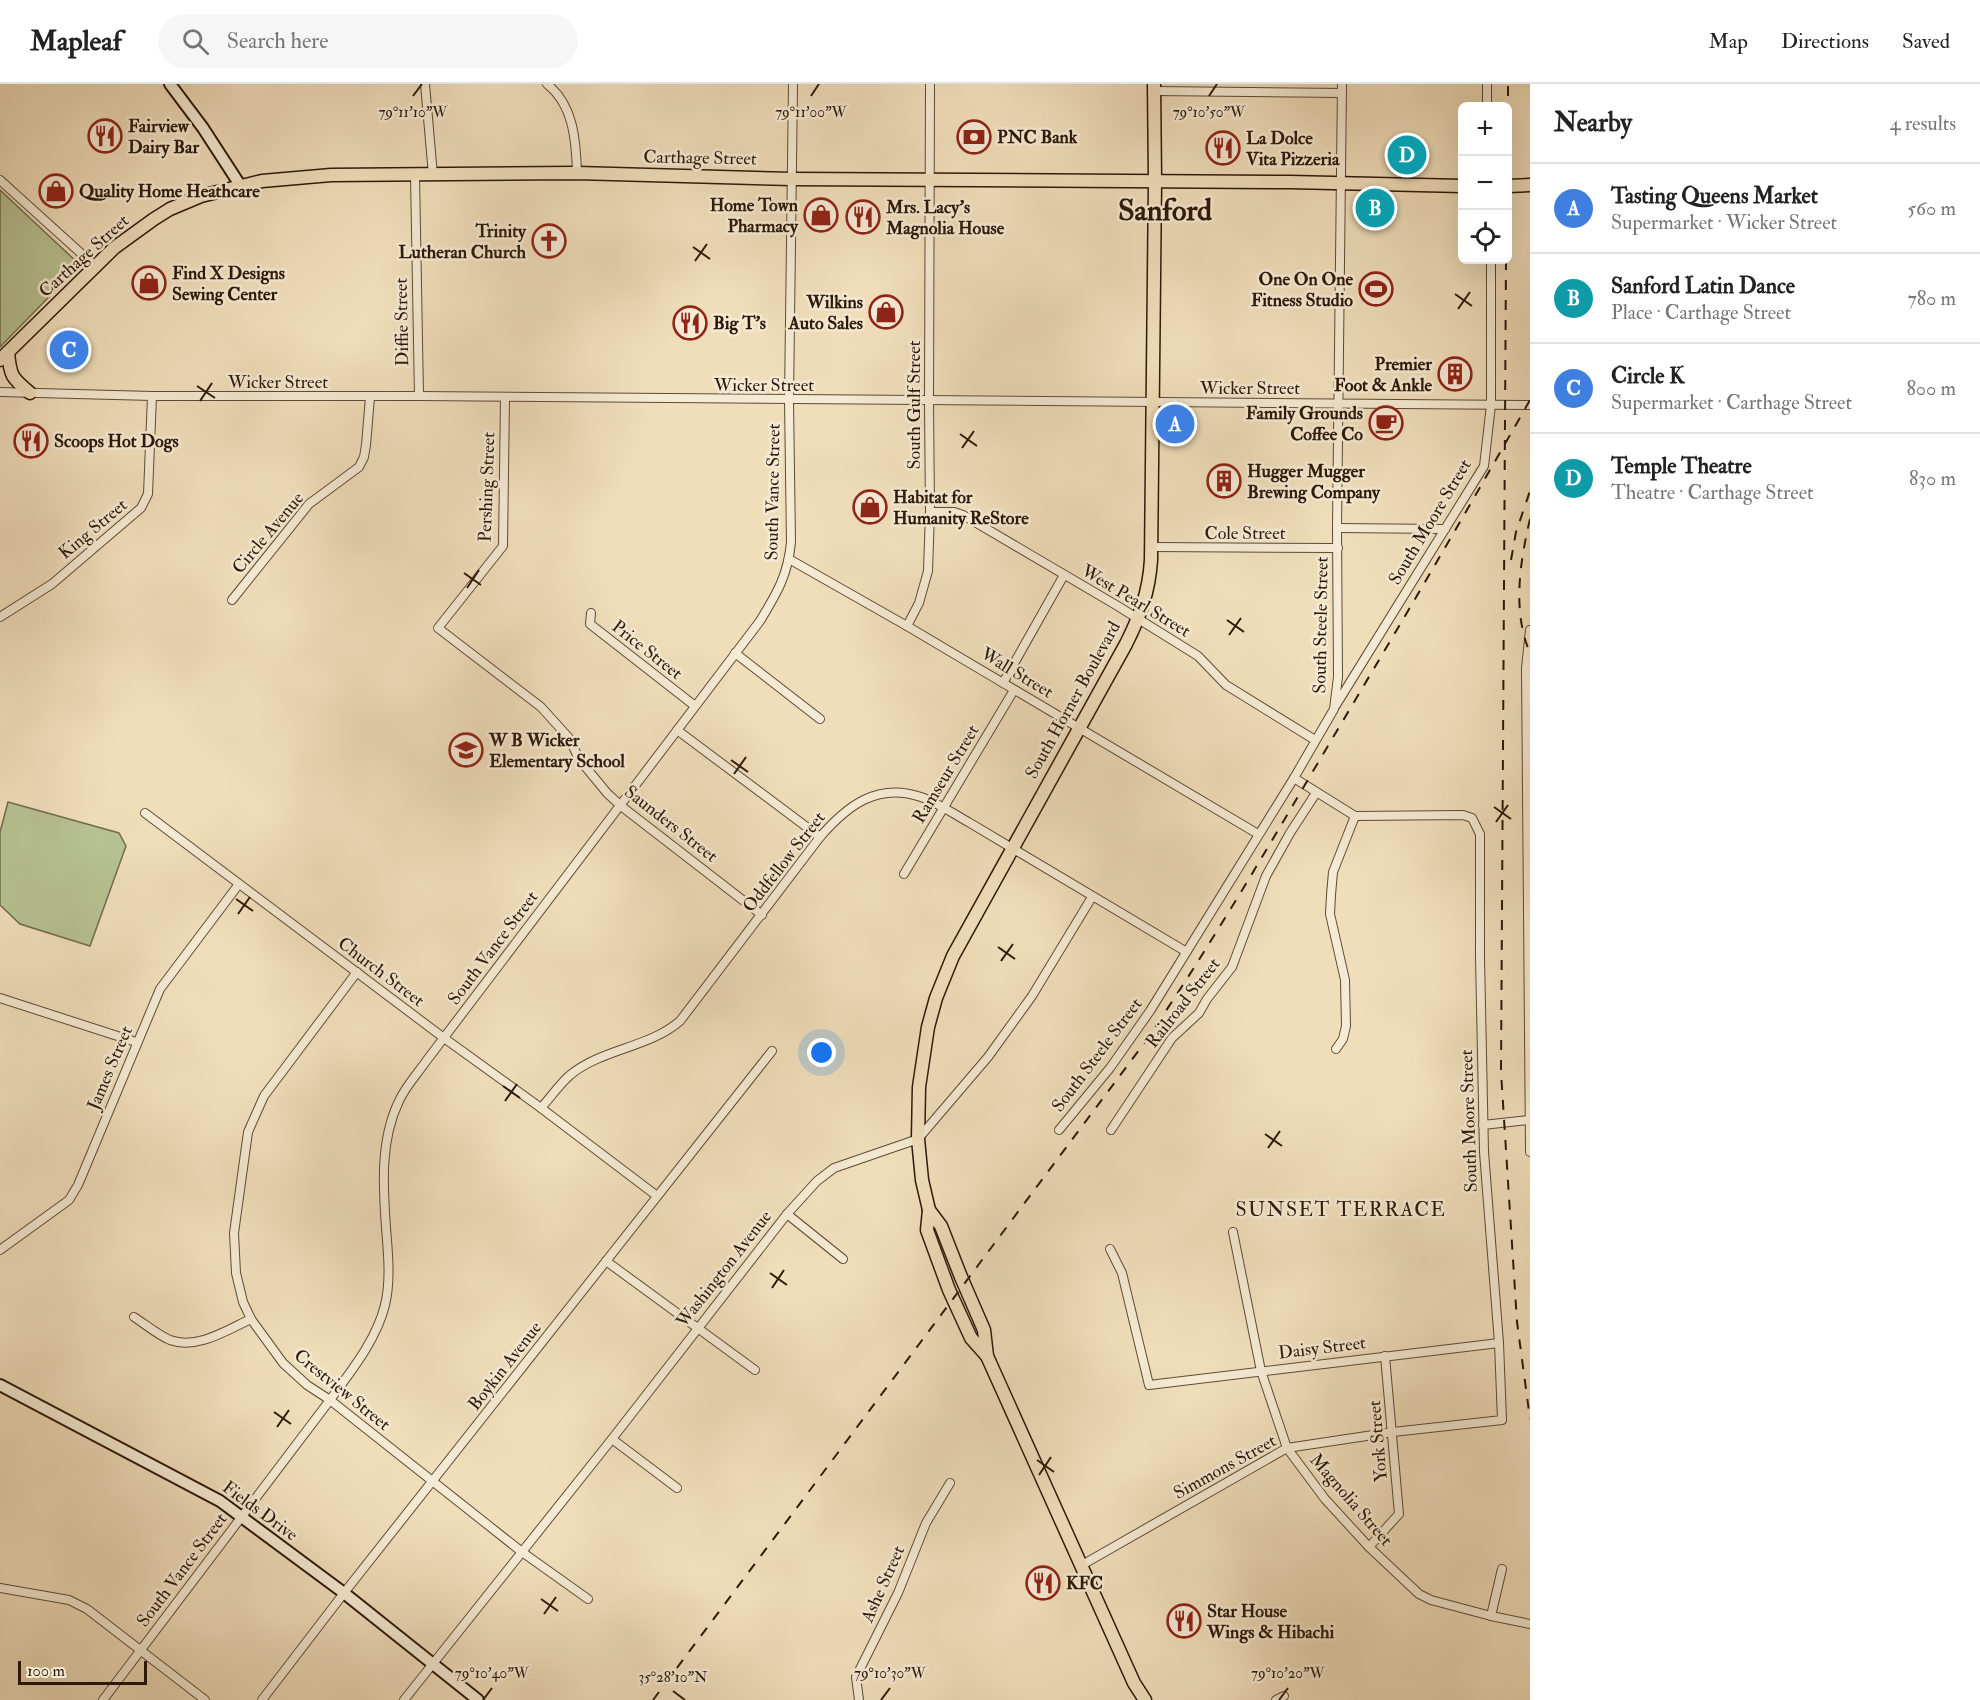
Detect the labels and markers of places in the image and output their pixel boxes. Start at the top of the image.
place label: Fairview Dairy Bar [128,115,199,159]
restaurant icon: Fairview Dairy Bar [87,118,123,154]
bank icon: PNC Bank [956,119,992,155]
place label: PNC Bank [997,126,1078,149]
place label: La Dolce Vita Pizzeria [1245,127,1340,171]
restaurant icon: La Dolce Vita Pizzeria [1205,130,1241,166]
pin: D [1388,132,1426,178]
shop icon: Quality Home Heathcare [38,173,74,209]
place label: Quality Home Heathcare [79,180,260,203]
pin: B [1356,186,1394,230]
place label: Home Town Pharmacy [710,194,799,238]
place label: Mrs. Lacy’s Magnolia House [885,196,1005,240]
shop icon: Home Town Pharmacy [803,197,839,233]
restaurant icon: Mrs. Lacy’s Magnolia House [845,199,881,235]
place label: Trinity Lutheran Church [399,220,527,264]
church icon: Trinity Lutheran Church [531,223,567,259]
place label: Find X Designs Sewing Center [172,262,285,306]
shop icon: Find X Designs Sewing Center [131,265,167,301]
place label: One On One Fitness Studio [1251,268,1353,312]
sports icon: One On One Fitness Studio [1358,271,1394,307]
place label: Wilkins Auto Sales [788,291,863,335]
shop icon: Wilkins Auto Sales [868,294,904,330]
restaurant icon: Big T’s [672,305,708,341]
place label: Big T’s [713,312,766,335]
pin: C [50,328,88,372]
place label: Premier Foot & Ankle [1334,353,1432,397]
building icon: Premier Foot & Ankle [1437,356,1473,392]
pin: A [1156,402,1194,446]
place label: Family Grounds Coffee Co [1246,402,1363,446]
cafe icon: Family Grounds Coffee Co [1368,405,1404,441]
restaurant icon: Scoops Hot Dogs [13,423,49,459]
place label: Scoops Hot Dogs [54,430,179,453]
place label: Hugger Mugger Brewing Company [1247,460,1381,504]
building icon: Hugger Mugger Brewing Company [1206,463,1242,499]
place label: Habitat for Humanity ReStore [893,486,1029,530]
shop icon: Habitat for Humanity ReStore [852,489,888,525]
place label: W B Wicker Elementary School [488,729,625,773]
school or university icon: W B Wicker Elementary School [448,732,484,768]
restaurant icon: KFC [1025,1565,1061,1601]
place label: KFC [1066,1572,1103,1595]
place label: Star House Wings & Hibachi [1206,1600,1334,1644]
restaurant icon: Star House Wings & Hibachi [1166,1603,1202,1639]

